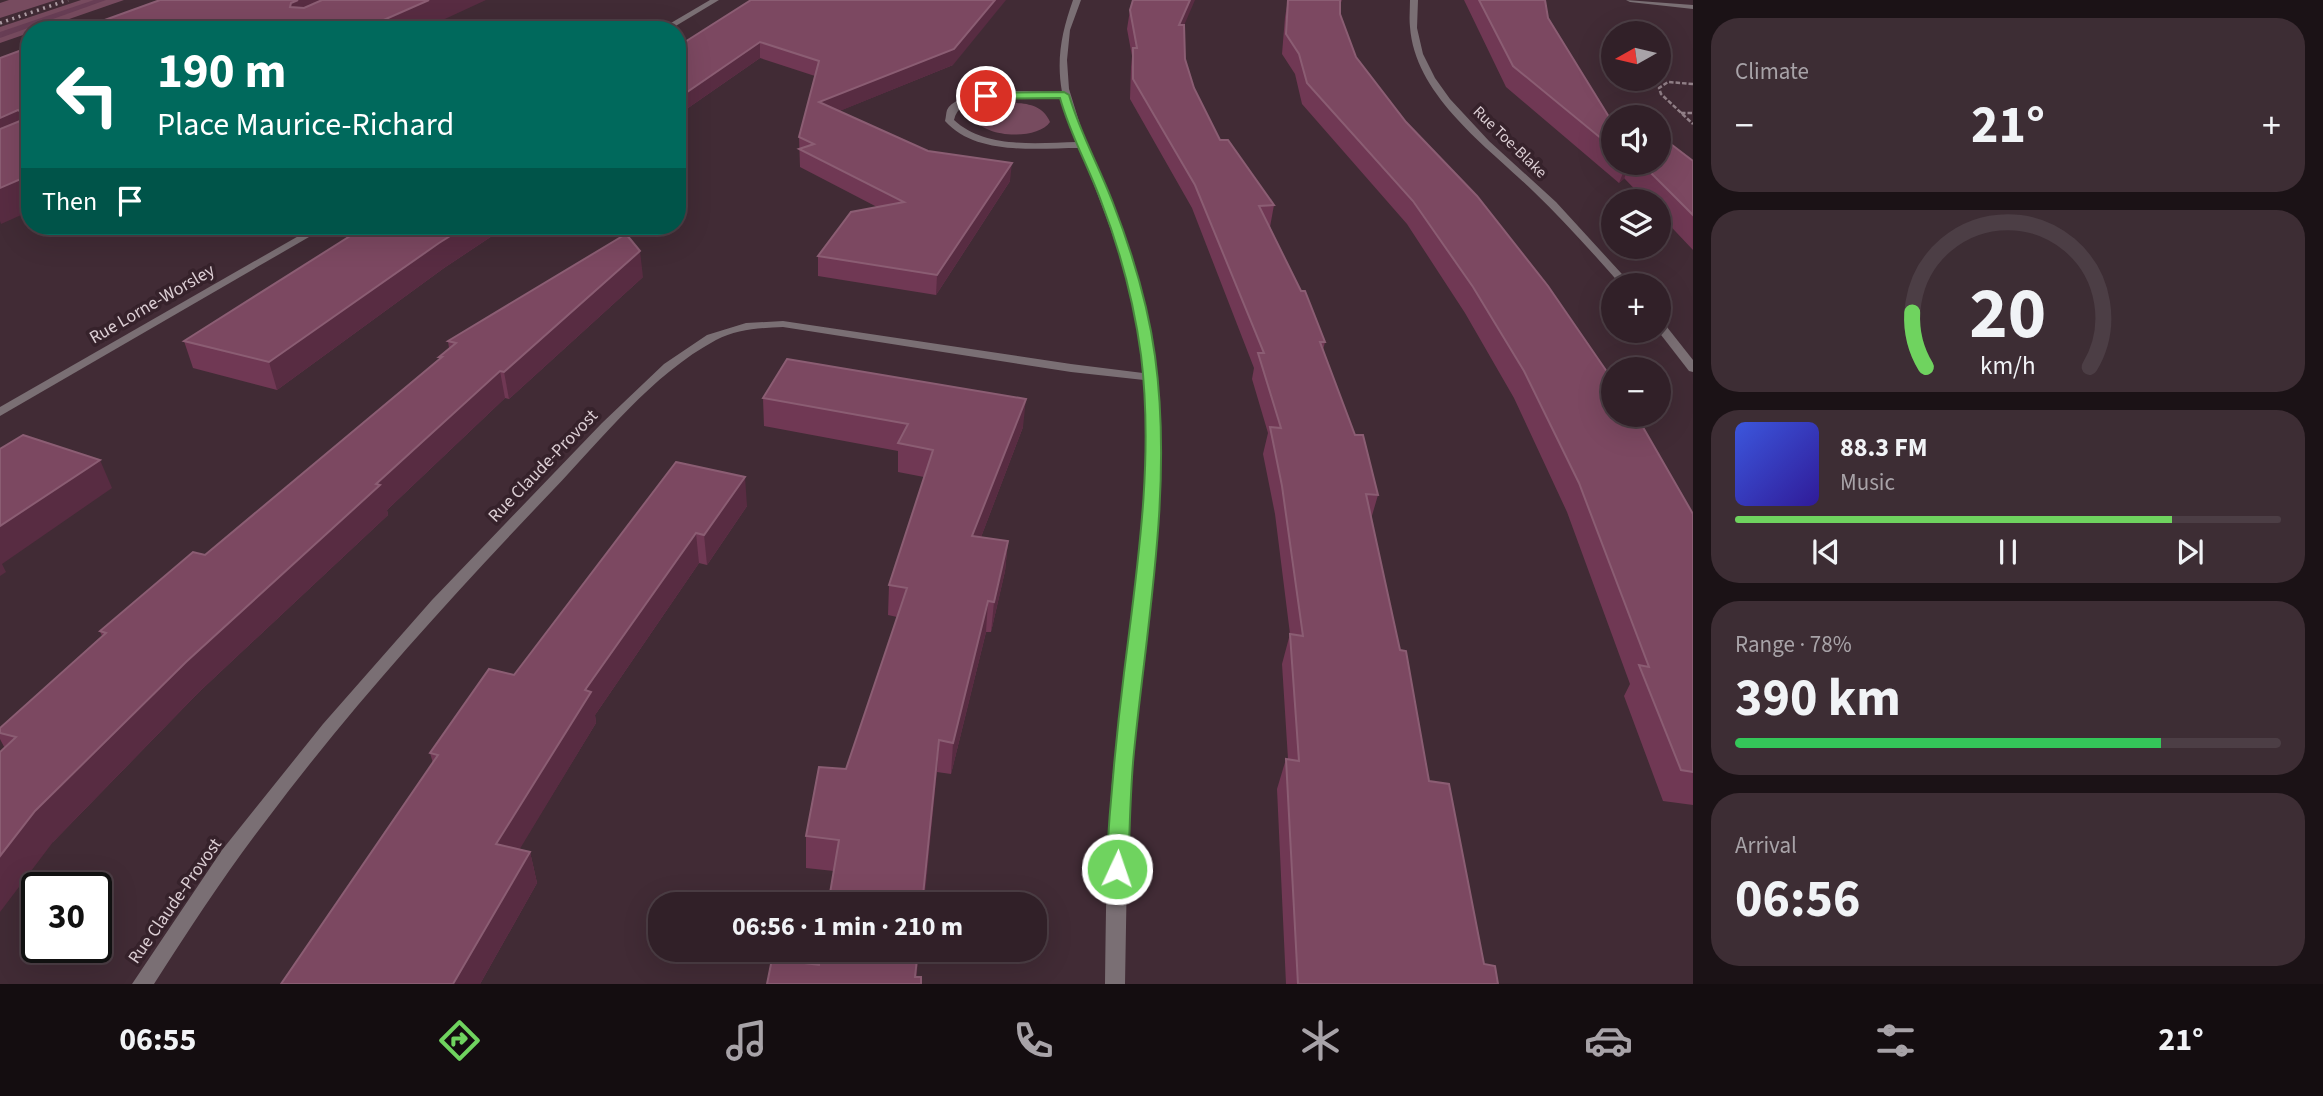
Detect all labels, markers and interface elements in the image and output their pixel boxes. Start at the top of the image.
north arrow [1601,21,1671,91]
map controls [1601,21,1671,427]
text: 190 m [157,37,286,107]
icon: left [42,49,133,140]
text: Climate [1735,55,1809,88]
pin [956,66,1016,126]
icon: arrive [967,77,1005,115]
text: 21° [1971,89,2045,163]
text: − [1735,99,1754,153]
text: + [2262,99,2281,153]
street label: Rue Toe-Blake [1468,101,1552,183]
text: Place Maurice-Richard [157,102,454,148]
button: sound [1601,105,1671,175]
icon: arrive [111,182,149,220]
text: Then [42,183,97,220]
button: layers [1601,189,1671,259]
street label: Rue Lorne-Worsley [85,258,220,350]
text: 20 [1970,262,2046,366]
button: + [1601,273,1671,343]
text: km/h [1980,347,2036,383]
button: − [1601,357,1671,427]
street label: Rue Claude-Provost [483,404,603,528]
text: 88.3 FM [1840,429,1928,466]
text: Music [1840,466,1895,499]
icon: previous [1807,533,1845,571]
icon: pause [1989,533,2027,571]
icon: next [2171,533,2209,571]
text: Range · 78% [1735,628,1852,661]
text: 390 km [1735,662,1901,736]
text: Arrival [1735,829,1797,862]
position arrow [1080,832,1154,906]
street label: Rue Claude-Provost [122,833,228,969]
text: 06:56 [1735,863,1860,937]
speed limit sign: 30 [21,872,112,963]
text: 06:56 · 1 min · 210 m [732,908,963,945]
icon: directions [435,1016,484,1065]
icon: music [722,1016,771,1065]
icon: phone [1009,1016,1058,1065]
icon: climate [1296,1016,1345,1065]
icon: car [1584,1016,1633,1065]
icon: filters [1871,1016,1920,1065]
text: 06:55 [119,1017,196,1063]
text: 21° [2158,1017,2204,1063]

